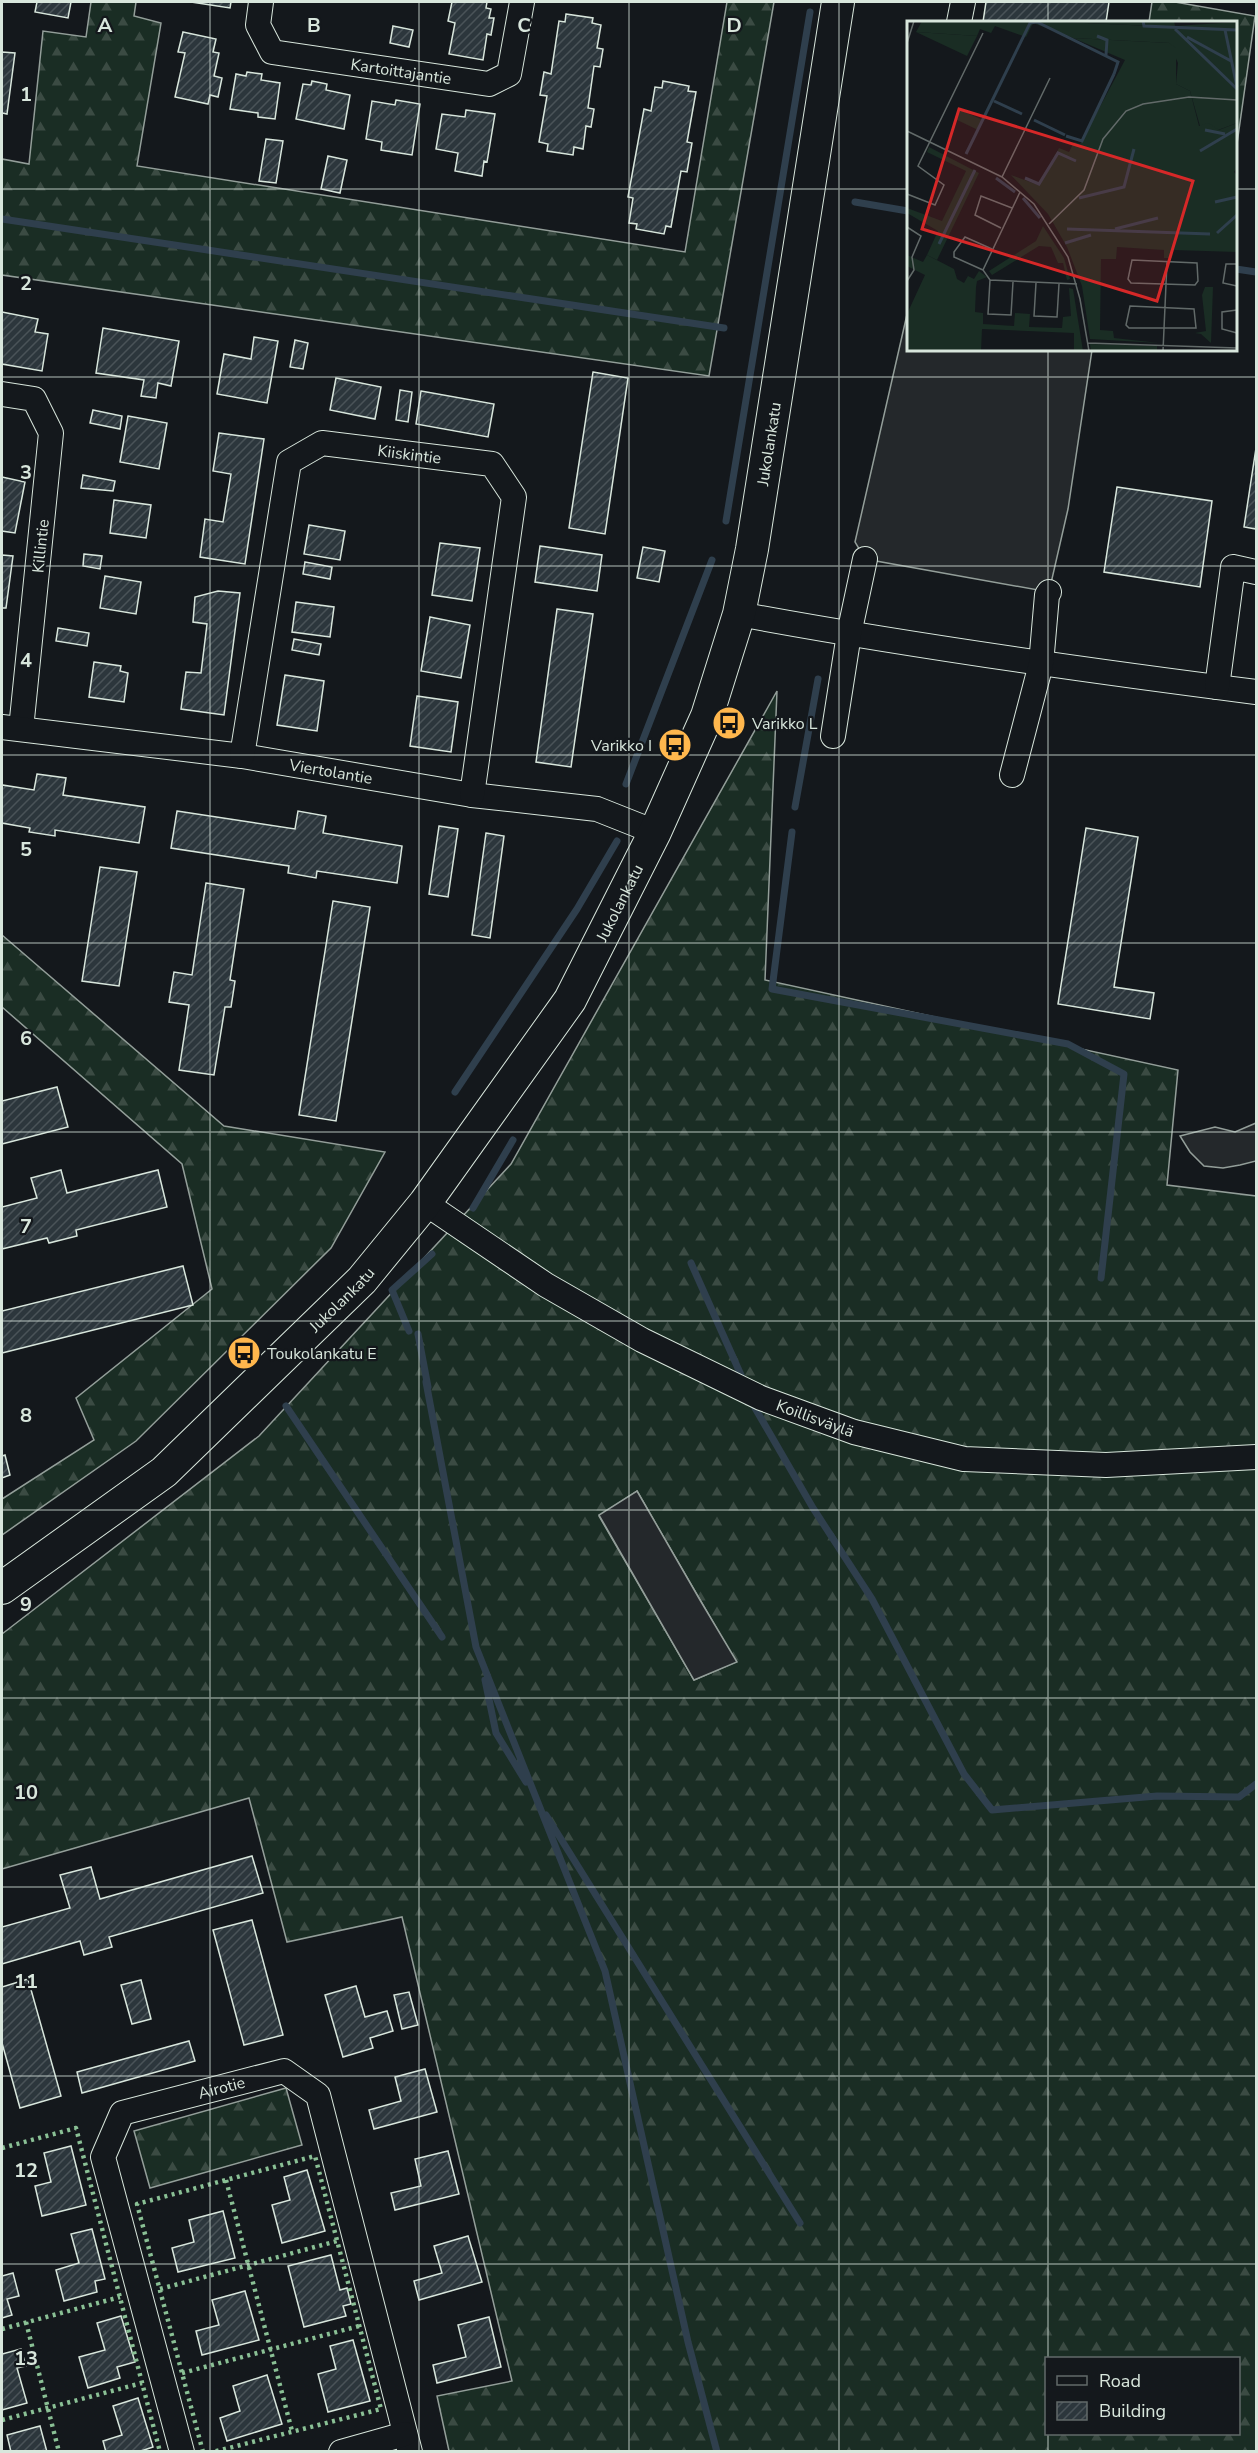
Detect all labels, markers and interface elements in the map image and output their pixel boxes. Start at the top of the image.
text: A [98,12,113,39]
text: B [307,12,321,39]
text: C [517,12,531,39]
text: D [726,12,742,39]
inset map [907,21,1237,351]
street label: Kartoittajantie [349,54,453,90]
text: 1 [20,81,32,108]
text: 2 [20,270,32,297]
street label: Jukolankatu [752,401,787,488]
street label: Kiiskintie [376,440,442,470]
text: 3 [20,459,32,486]
street label: Killintie [27,518,55,574]
text: 4 [20,647,32,674]
bus stop icon: Varikko L [711,705,747,741]
place label: Varikko L [751,713,818,735]
bus stop icon: Varikko I [657,727,693,763]
place label: Varikko I [590,735,652,757]
street label: Viertolantie [287,754,374,790]
text: 5 [20,836,32,863]
street label: Jukolankatu [591,861,649,947]
text: 6 [20,1025,32,1052]
text: 7 [20,1213,32,1240]
street label: Jukolankatu [304,1263,380,1338]
bus stop icon: Toukolankatu E [226,1335,262,1371]
place label: Toukolankatu E [267,1343,377,1365]
street label: Koillisväylä [773,1395,857,1443]
text: 8 [20,1402,32,1429]
text: 9 [20,1591,32,1618]
text: 10 [14,1779,38,1806]
text: 11 [14,1968,38,1995]
street label: Airotie [196,2072,247,2105]
text: 12 [14,2157,38,2184]
text: 13 [14,2345,38,2372]
legend [1045,2357,1240,2435]
text: Road [1099,2369,1141,2393]
text: Building [1099,2399,1166,2423]

